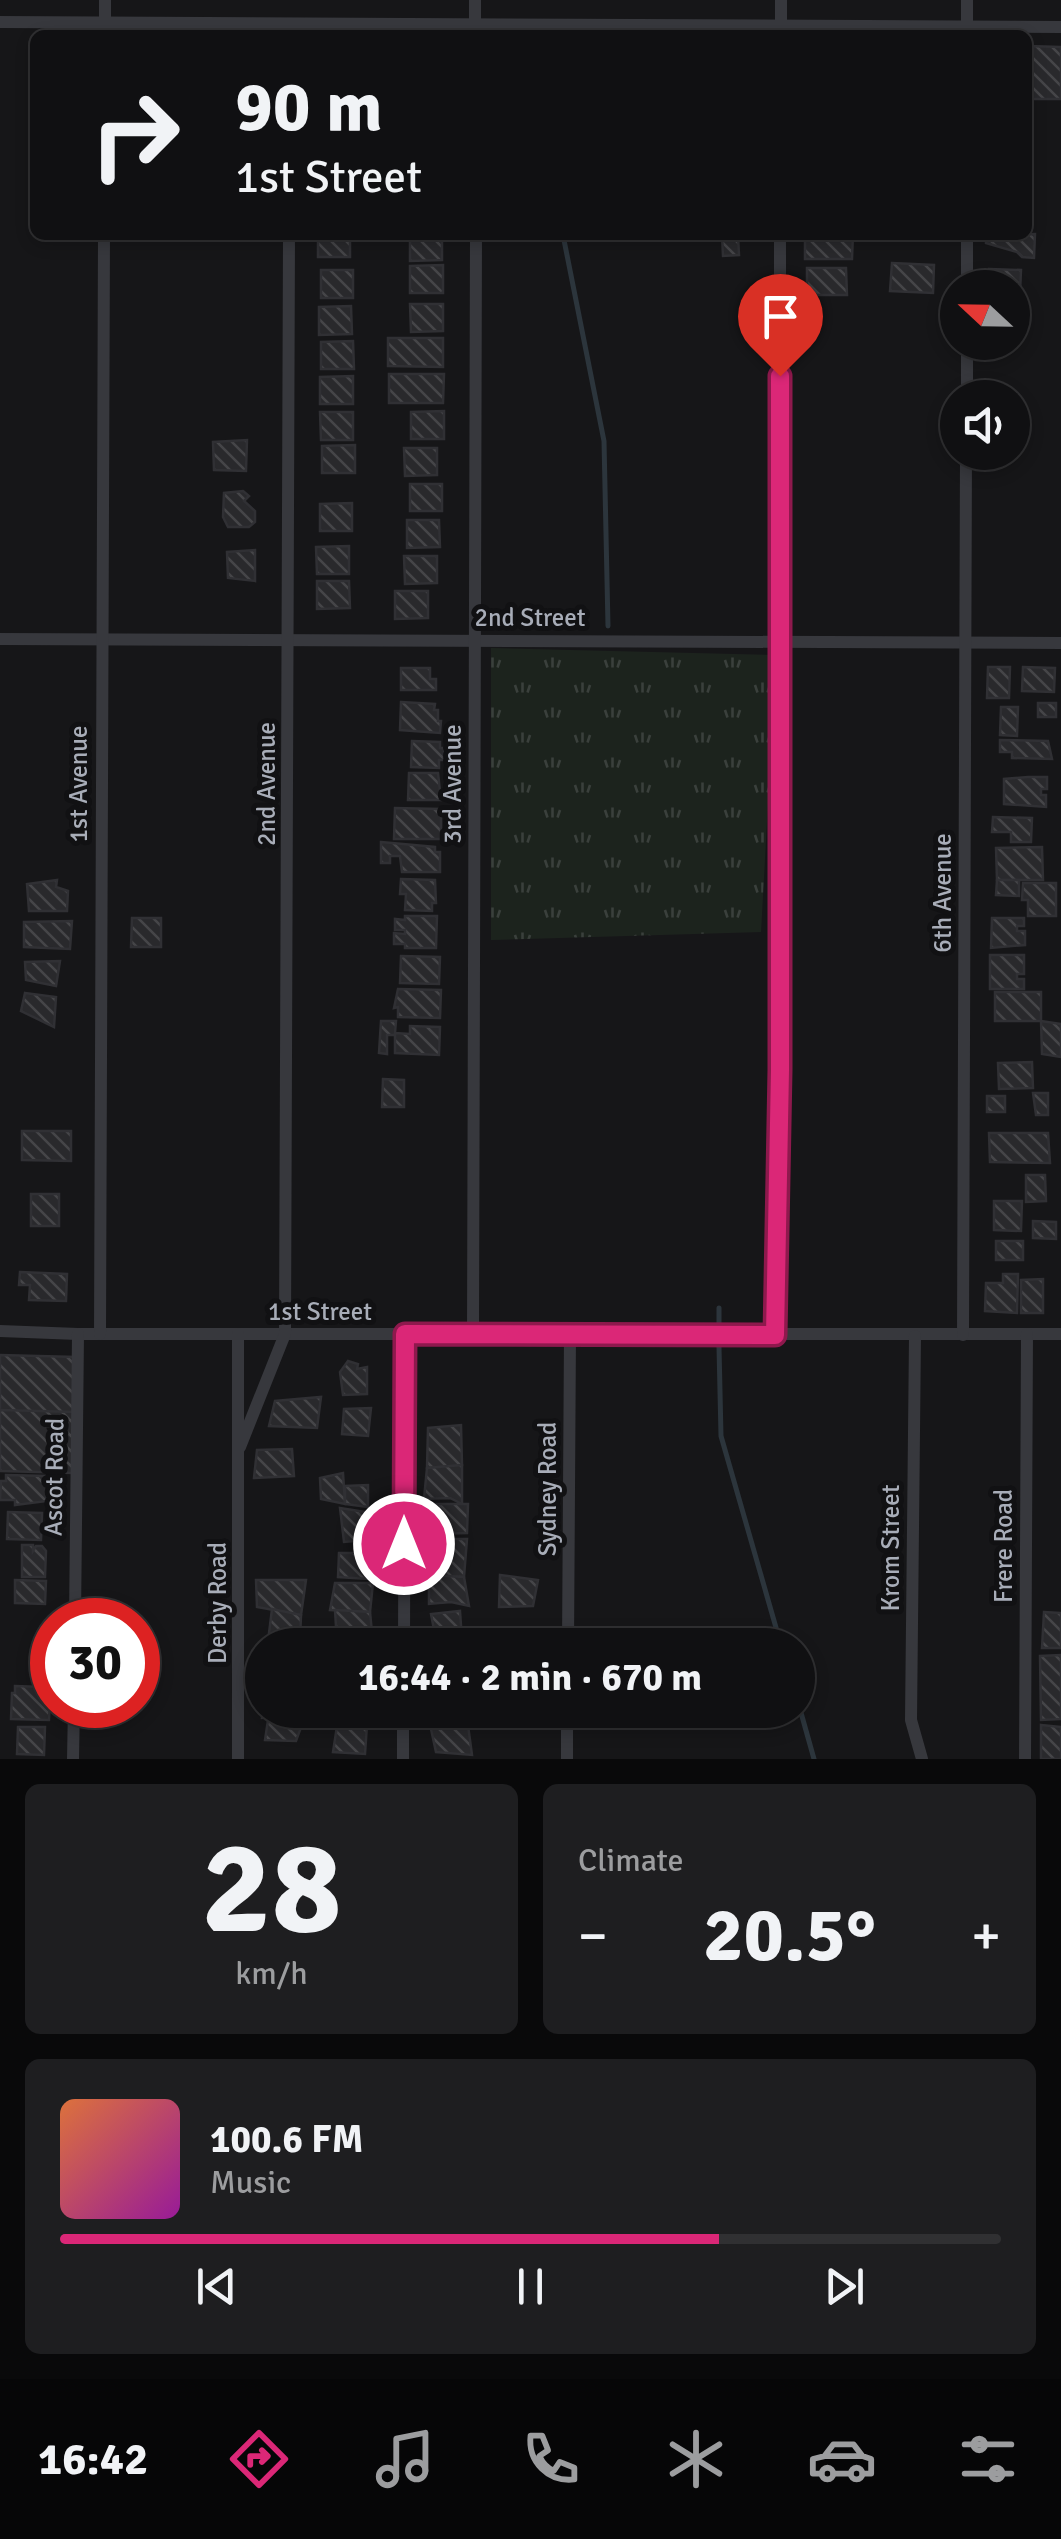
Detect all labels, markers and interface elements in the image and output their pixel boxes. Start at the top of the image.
text: 90 m [235,64,383,150]
icon: right [70,70,200,200]
text: 1st Street [235,150,422,205]
north arrow [940,270,1030,360]
map controls [940,270,1030,470]
pin [738,274,823,377]
icon: arrive [753,289,808,344]
button: sound [940,380,1030,470]
street label: 2nd Street [474,602,586,633]
street label: 2nd Avenue [251,722,282,846]
street label: 3rd Avenue [437,724,468,844]
street label: 1st Avenue [63,726,94,842]
street label: 6th Avenue [927,833,958,953]
street label: 1st Street [268,1296,372,1327]
street label: Ascot Road [37,1418,71,1536]
street label: Sydney Road [532,1422,563,1556]
street label: Krom Street [875,1484,906,1612]
street label: Frere Road [988,1489,1019,1603]
position arrow [352,1492,456,1596]
street label: Derby Road [202,1542,233,1664]
speed limit sign: 30 [30,1598,160,1728]
text: 16:44 · 2 min · 670 m [358,1654,702,1701]
text: 28 [201,1809,342,1969]
text: Climate [578,1841,684,1880]
text: 20.5° [703,1889,876,1982]
text: − [578,1902,608,1970]
text: + [971,1902,1001,1970]
text: km/h [235,1954,308,1993]
text: 100.6 FM [210,2116,363,2163]
text: Music [210,2163,291,2202]
icon: previous [189,2259,244,2314]
icon: pause [503,2259,558,2314]
icon: next [817,2259,872,2314]
icon: directions [224,2424,294,2494]
icon: music [370,2424,440,2494]
icon: phone [516,2424,586,2494]
icon: climate [661,2424,731,2494]
icon: car [807,2424,877,2494]
icon: filters [953,2424,1023,2494]
text: 16:42 [38,2432,148,2487]

